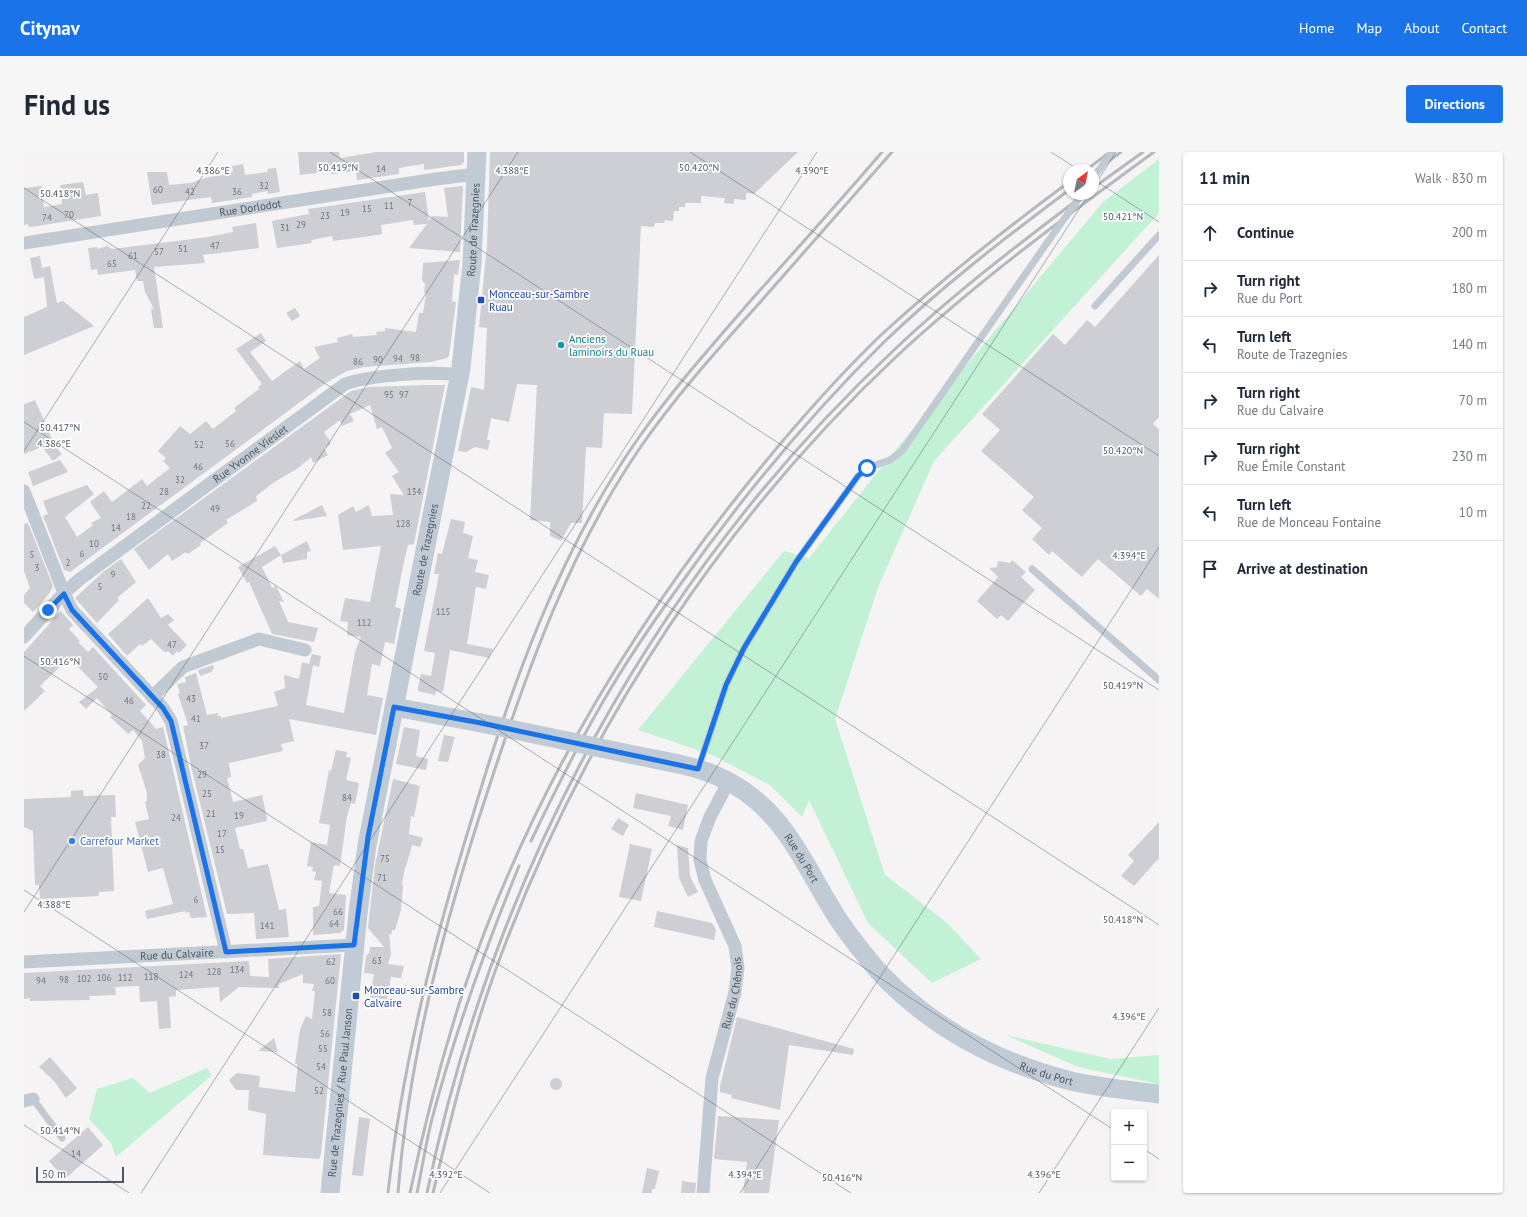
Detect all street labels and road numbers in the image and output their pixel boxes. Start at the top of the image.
street label: Route de Trazegnies [464,182,483,277]
street label: Rue Dorlodot [218,196,282,220]
street label: Rue Yvonne Vieslet [210,421,291,486]
street label: Route de Trazegnies [409,502,441,597]
street label: Rue du Port [781,831,822,885]
street label: Rue du Calvaire [140,945,214,963]
street label: Rue du Chênois [718,956,745,1030]
street label: Rue de Trazegnies / Rue Paul Janson [325,1007,355,1178]
street label: Rue du Port [1018,1059,1075,1088]

